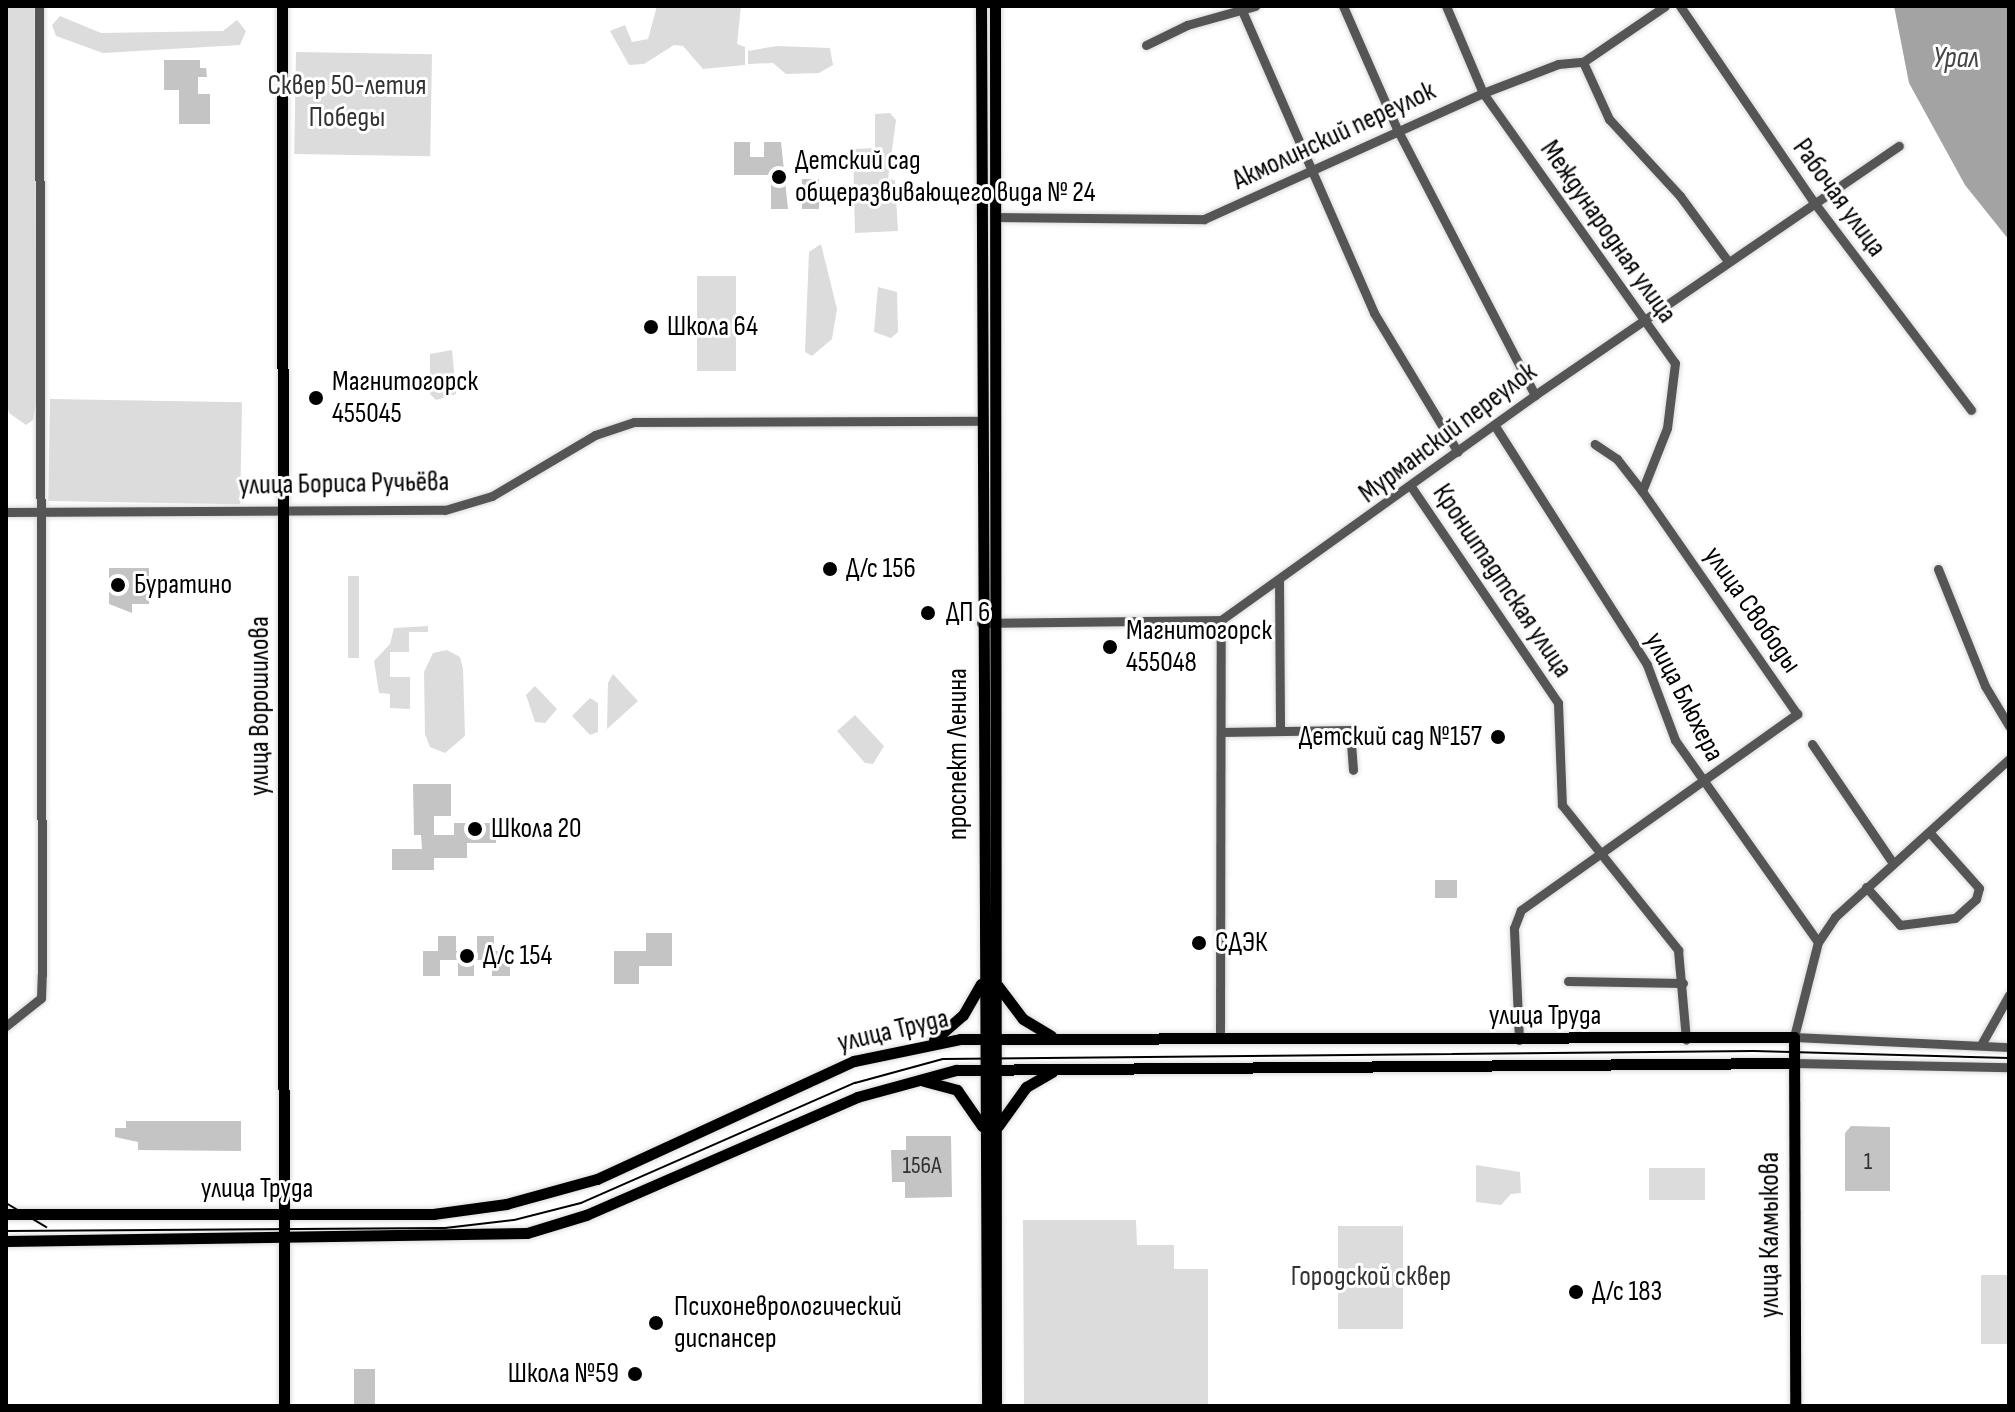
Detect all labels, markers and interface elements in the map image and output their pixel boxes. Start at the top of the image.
water label: Урал [1933,40,1979,76]
park label: Сквер 50-летия Победы [268,69,426,135]
street label: Акмолинский переулок [1227,74,1441,198]
street label: Рабочая улица [1785,132,1893,264]
street label: Международная улица [1533,134,1683,330]
place label: Детский сад общеразвивающего вида № 24 [795,144,1095,210]
marker: Детский сад общеразвивающего вида № 24 [770,168,788,186]
place label: Школа 64 [667,310,758,344]
marker: Школа 64 [642,318,660,336]
street label: Мурманский переулок [1353,355,1543,511]
place label: Магнитогорск 455045 [332,365,478,431]
marker: Магнитогорск 455045 [307,389,325,407]
street label: улица Бориса Ручьёва [238,465,450,503]
street label: Кронштадтская улица [1425,478,1579,684]
street label: улица Свободы [1696,540,1808,680]
place label: Д/с 156 [846,552,916,586]
marker: Д/с 156 [821,560,839,578]
place label: Буратино [134,568,232,602]
marker: Буратино [109,576,127,594]
place label: ДП 6 [946,596,990,630]
marker: ДП 6 [917,602,939,624]
place label: Магнитогорск 455048 [1126,614,1272,680]
street label: улица Ворошилова [243,616,277,796]
street label: улица Блюхера [1637,627,1731,767]
marker: Магнитогорск 455048 [1101,638,1119,656]
street label: проспект Ленина [941,668,975,840]
place label: Детский сад №157 [1299,720,1482,754]
marker: Детский сад №157 [1489,728,1507,746]
place label: Школа 20 [491,812,582,846]
marker: Школа 20 [466,820,484,838]
place label: СДЭК [1215,926,1267,960]
marker: СДЭК [1190,934,1208,952]
place label: Д/с 154 [483,939,552,973]
marker: Д/с 154 [458,947,476,965]
street label: улица Труда [1489,999,1601,1033]
street label: улица Труда [834,1002,952,1060]
house number: 1 [1864,1148,1872,1176]
house number: 156А [903,1152,941,1180]
street label: улица Калмыкова [1753,1152,1787,1318]
street label: улица Труда [201,1172,313,1206]
park label: Городской сквер [1291,1260,1451,1294]
place label: Д/с 183 [1592,1275,1662,1309]
marker: Д/с 183 [1567,1283,1585,1301]
place label: Психоневрологический диспансер [674,1290,902,1356]
marker: Психоневрологический диспансер [645,1312,667,1334]
place label: Школа №59 [508,1357,619,1391]
marker: Школа №59 [626,1365,644,1383]

